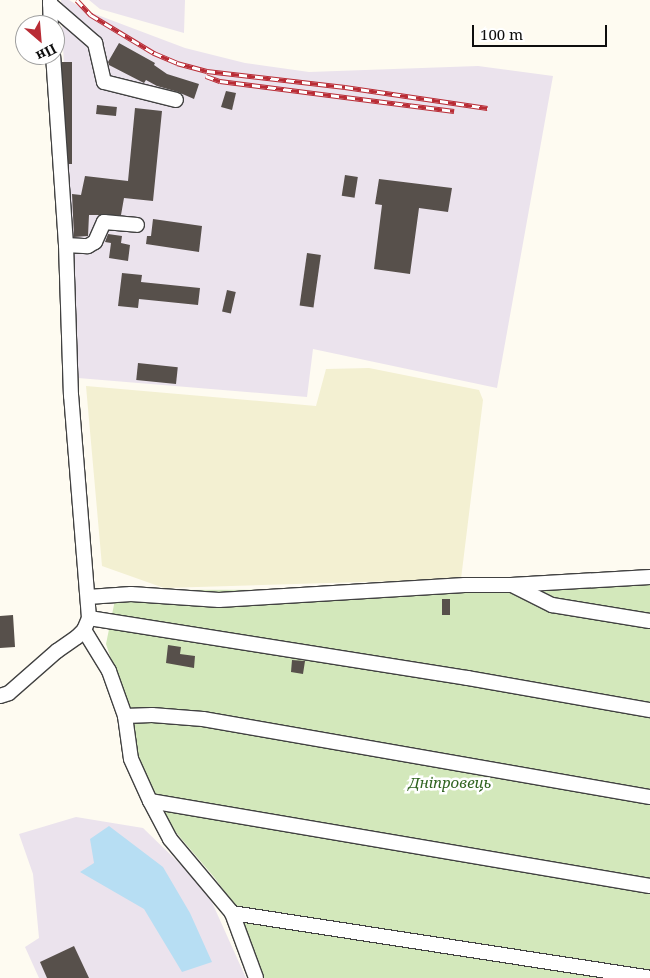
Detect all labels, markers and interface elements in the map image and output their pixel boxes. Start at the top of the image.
north arrow [15,15,65,65]
scale bar [475,15,610,47]
text: 100 m [480,24,523,44]
text: Пн [33,40,60,66]
park label: Дніпровець [409,774,491,792]

